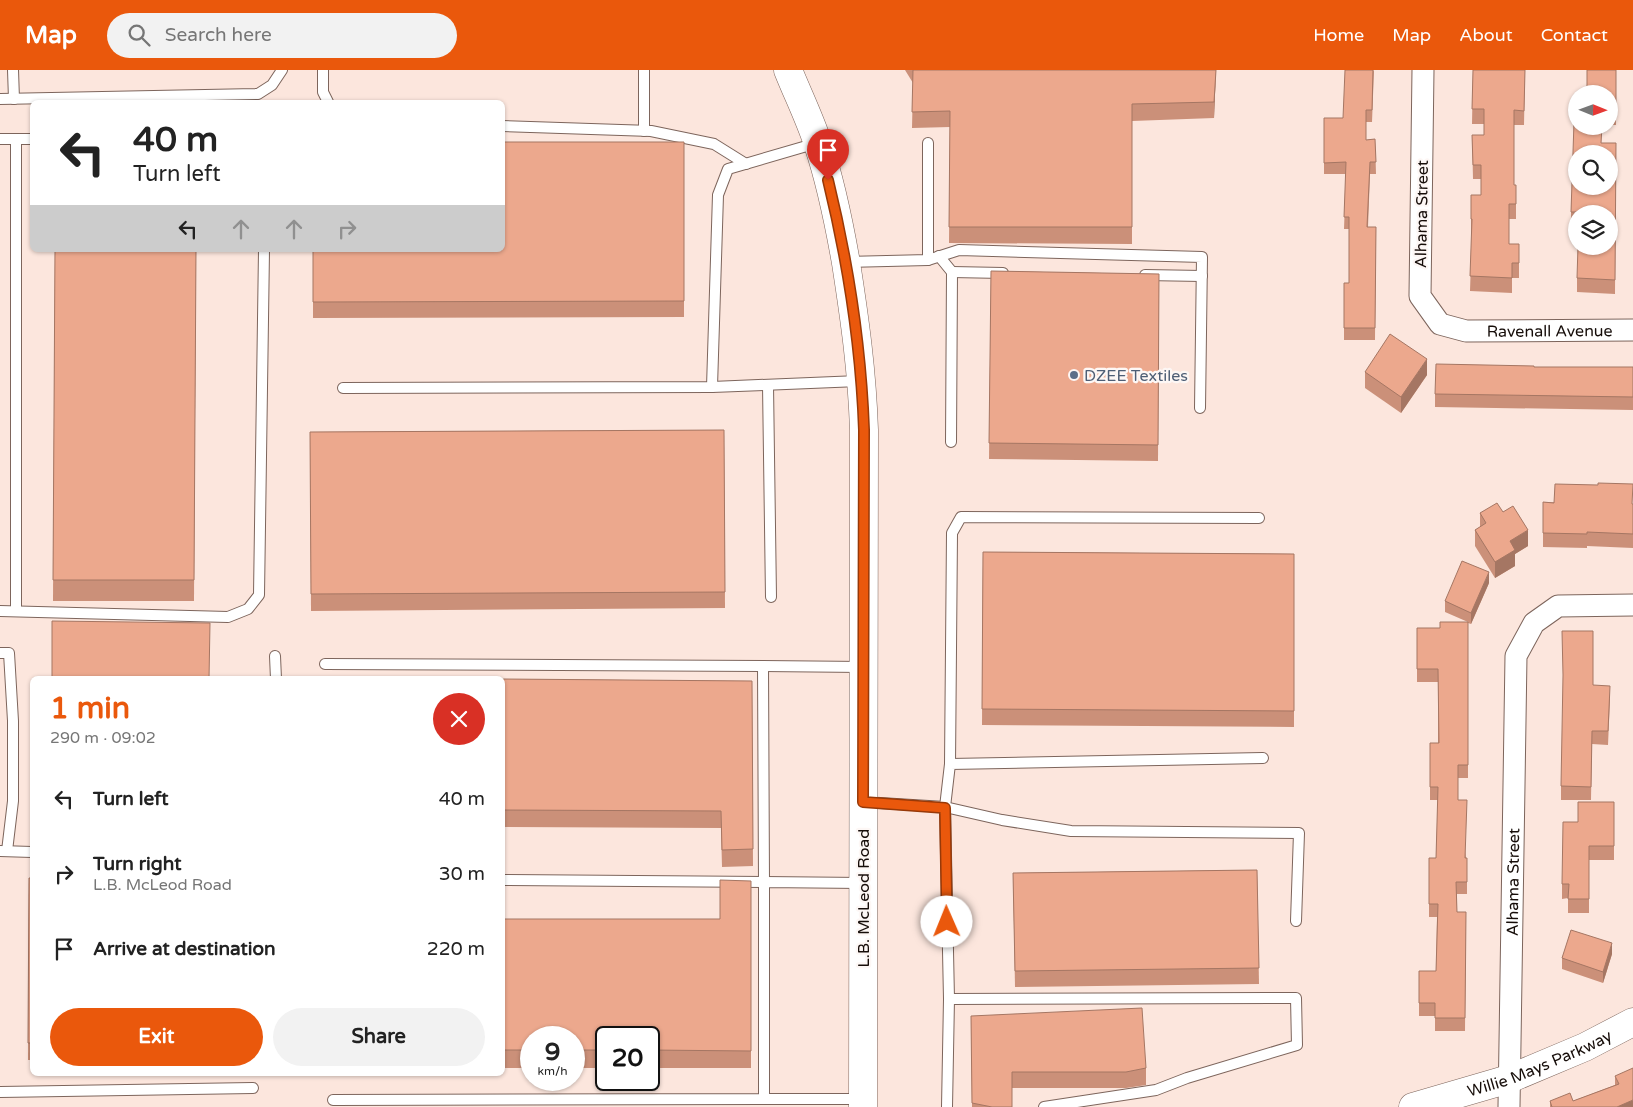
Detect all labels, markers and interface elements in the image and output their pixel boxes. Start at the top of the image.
search box [107,13,457,58]
text: Map [25,21,77,50]
icon: search [125,21,153,49]
text: Search here [165,24,272,46]
text: Home [1313,24,1364,46]
text: Map [1392,24,1431,46]
text: About [1459,24,1513,46]
text: Contact [1541,24,1608,46]
north arrow [1568,85,1618,135]
map controls [1568,85,1618,255]
text: 40 m [133,119,218,161]
icon: left [50,120,115,185]
pin [807,129,849,180]
icon: arrive [814,136,842,164]
button: search [1568,145,1618,195]
street label: Alhama Street [1411,160,1433,268]
text: Turn left [133,161,221,187]
button: layers [1568,205,1618,255]
icon: left [174,215,202,243]
icon: ahead [227,215,255,243]
icon: ahead [280,215,308,243]
icon: right [333,215,361,243]
street label: Ravenall Avenue [1487,321,1613,342]
place label: DZEE Textiles [1084,366,1188,386]
marker: DZEE Textiles [1068,369,1080,381]
text: 1 min [50,690,130,727]
button: close [433,693,485,745]
text: 290 m · 09:02 [50,728,156,748]
icon: left [50,785,78,813]
text: Turn left [93,788,169,810]
text: 40 m [439,788,485,810]
street label: Alhama Street [1503,828,1524,936]
street label: L.B. McLeod Road [854,829,874,967]
text: Turn right [93,853,181,875]
icon: right [50,860,78,888]
text: 30 m [439,863,485,885]
text: L.B. McLeod Road [93,875,232,895]
position arrow [920,895,972,947]
icon: arrive [50,935,78,963]
text: Arrive at destination [93,938,276,960]
text: 220 m [427,938,485,960]
button: Exit [50,1008,263,1066]
button: Share [273,1008,485,1066]
speed limit sign: 20 [595,1026,660,1091]
street label: Willie Mays Parkway [1465,1026,1616,1102]
text: 9 [545,1037,560,1067]
text: km/h [537,1064,568,1078]

